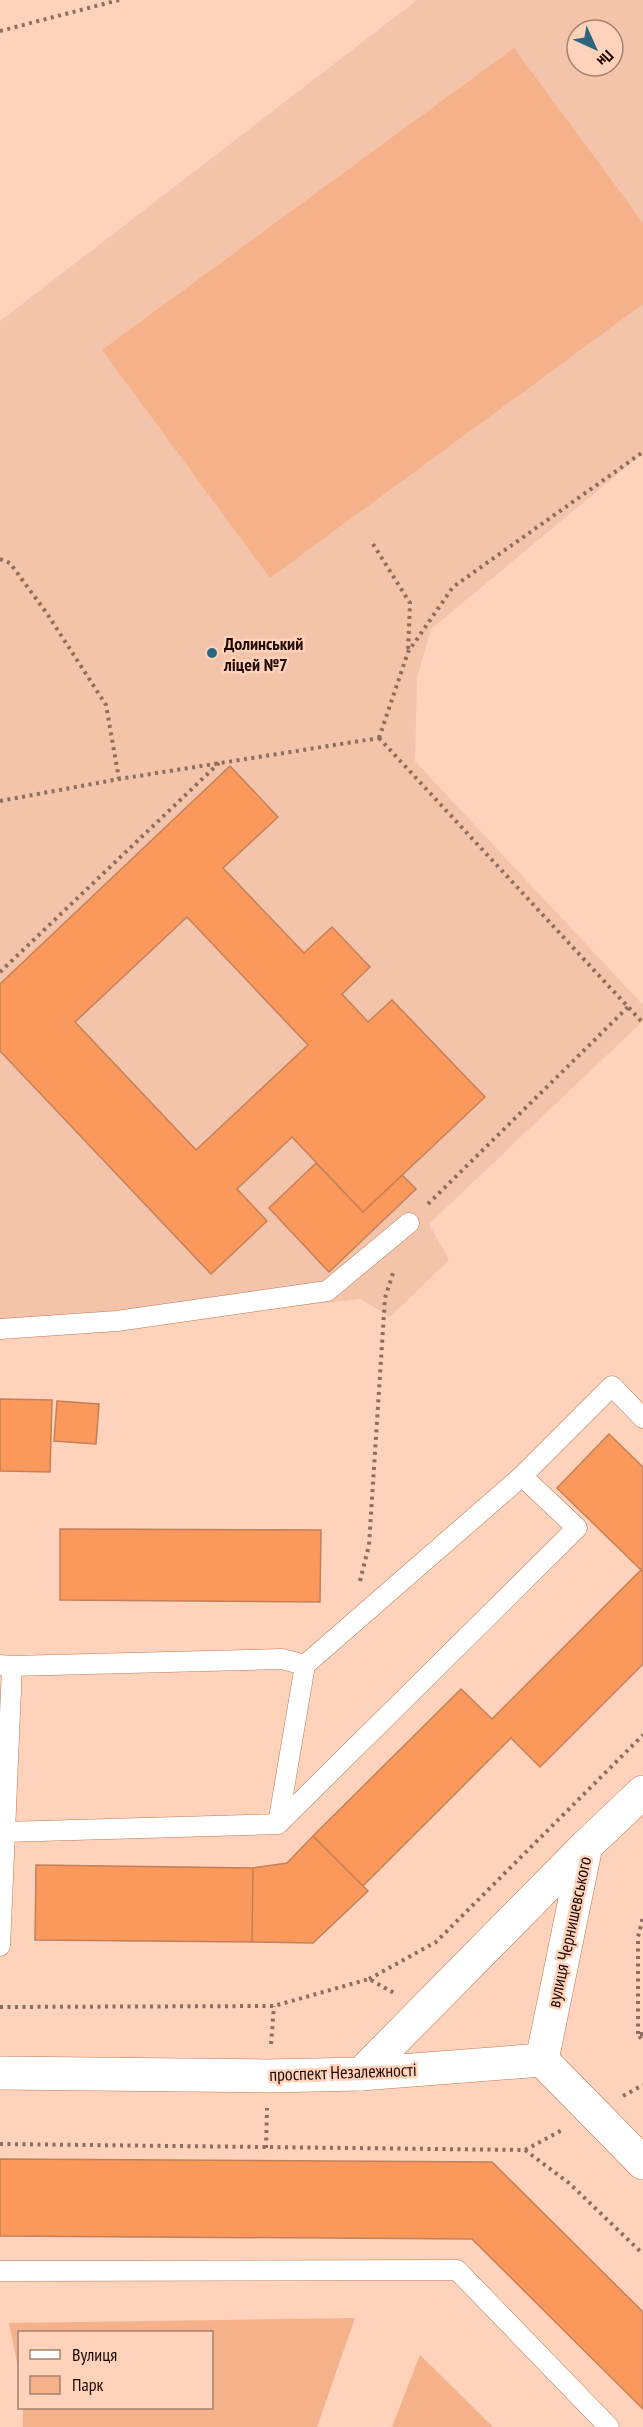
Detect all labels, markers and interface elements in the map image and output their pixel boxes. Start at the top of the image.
north arrow [565,18,625,78]
text: Пн [593,46,618,71]
place label: Долинський ліцей №7 [223,632,303,676]
marker: Долинський ліцей №7 [205,646,219,660]
street label: вулиця Чернишевського [542,1854,596,2009]
street label: проспект Незалежності [269,2058,417,2086]
legend [18,2331,213,2409]
text: Вулиця [72,2343,117,2366]
text: Парк [72,2373,103,2396]

